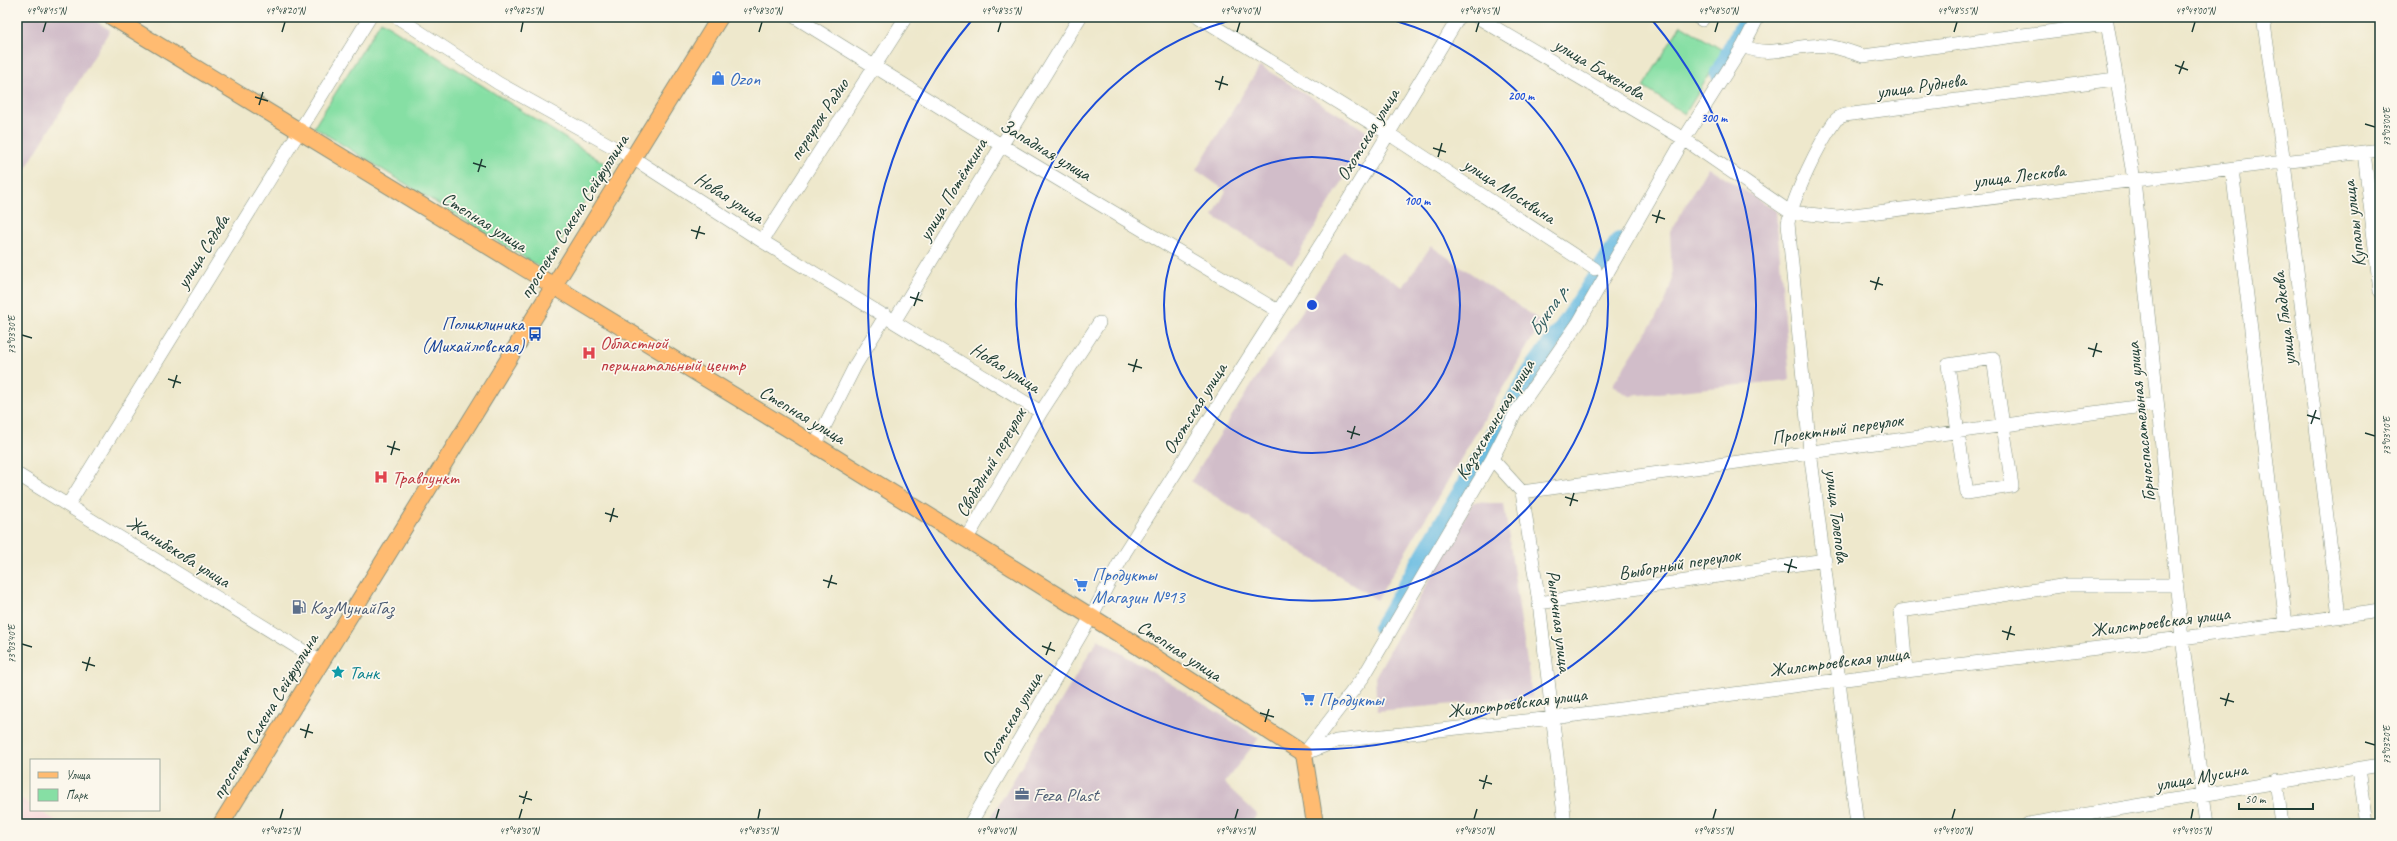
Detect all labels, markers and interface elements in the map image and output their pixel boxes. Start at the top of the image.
text: 49°48'15"N [26,4,68,17]
text: 49°48'20"N [265,4,307,17]
text: 49°48'25"N [503,4,545,17]
text: 49°48'30"N [742,4,784,17]
text: 49°48'35"N [981,4,1023,17]
text: 49°48'40"N [1220,4,1262,17]
text: 49°48'45"N [1459,4,1501,17]
text: 49°48'50"N [1698,4,1740,17]
text: 49°48'55"N [1937,4,1979,17]
text: 49°49'00"N [2175,4,2217,17]
street label: улица Баженова [1549,32,1651,106]
place label: Ozon [729,67,761,91]
street label: улица Руднева [1874,68,1970,104]
shop icon: Ozon [710,70,726,86]
street label: переулок Радио [783,73,855,165]
street label: Охотская улица [1331,82,1406,185]
text: 200 m [1508,88,1535,104]
text: 73°03'00"E [2380,106,2393,146]
text: 300 m [1701,110,1728,126]
street label: Западная улица [995,113,1097,187]
street label: проспект Сакена Сейфуллина [513,128,635,303]
street label: улица Потёмкина [912,133,994,246]
street label: улица Москвина [1458,152,1562,231]
street label: улица Лескова [1971,158,2069,194]
street label: Новая улица [690,167,770,230]
street label: Купалы улица [2337,177,2371,269]
street label: Степная улица [437,186,533,259]
text: 100 m [1404,193,1431,209]
street label: улица Седова [170,208,236,294]
street label: улица Гладкова [2266,268,2302,368]
water label: Букпа р. [1522,279,1575,341]
centre of rings [1305,298,1319,312]
place label: Поликлиника (Михайловская) [421,312,526,358]
text: 73°03'30"E [5,314,18,354]
bus stop icon: Поликлиника (Михайловская) [527,326,543,342]
place label: Областной перинатальный центр [600,331,746,377]
street label: Новая улица [966,337,1047,400]
street label: Горноспасательная улица [2121,339,2161,503]
hospital icon: Областной перинатальный центр [581,345,597,361]
street label: Казахстанская улица [1450,354,1541,484]
street label: Охотская улица [1157,356,1234,459]
street label: Степная улица [755,380,852,451]
street label: Свободный переулок [950,402,1033,521]
street label: Проектный переулок [1770,408,1906,450]
text: 73°03'10"E [2380,415,2393,455]
place label: Травпункт [392,466,460,490]
street label: улица Толепова [1819,467,1855,566]
hospital icon: Травпункт [373,469,389,485]
street label: Жанибекова улица [122,511,236,594]
street label: Выборный переулок [1617,542,1744,585]
place label: Продукты Магазин №13 [1092,563,1186,609]
street label: Рыночная улица [1541,569,1577,676]
supermarket icon: Продукты Магазин №13 [1073,577,1089,593]
place label: КазМунайГаз [310,596,396,620]
fuel station icon: КазМунайГаз [291,599,307,615]
street label: Жилстроевская улица [2089,601,2233,642]
street label: Степная улица [1133,615,1228,688]
text: 73°03'40"E [5,623,18,663]
street label: проспект Сакена Сейфуллина [206,627,325,804]
street label: Жилстроевская улица [1768,641,1912,682]
place label: Танк [349,661,381,685]
place icon: Танк [330,664,346,680]
street label: Охотская улица [976,666,1049,769]
street label: Жилстроевская улица [1446,682,1590,723]
place label: Продукты [1319,688,1385,712]
supermarket icon: Продукты [1300,691,1316,707]
text: 73°03'20"E [2380,724,2393,764]
street label: улица Мусина [2153,757,2251,797]
legend [30,759,160,811]
text: Улица [66,767,91,783]
place label: Feza Plast [1033,783,1100,807]
scale bar [2239,785,2313,811]
office icon: Feza Plast [1014,786,1030,802]
text: Парк [66,787,89,803]
text: 50 m [2245,791,2267,807]
text: 49°48'25"N [260,824,302,837]
text: 49°48'30"N [499,824,541,837]
text: 49°48'35"N [738,824,780,837]
text: 49°48'40"N [976,824,1018,837]
text: 49°48'45"N [1215,824,1257,837]
text: 49°48'50"N [1454,824,1496,837]
text: 49°48'55"N [1693,824,1735,837]
text: 49°49'00"N [1932,824,1974,837]
text: 49°49'05"N [2171,824,2213,837]

